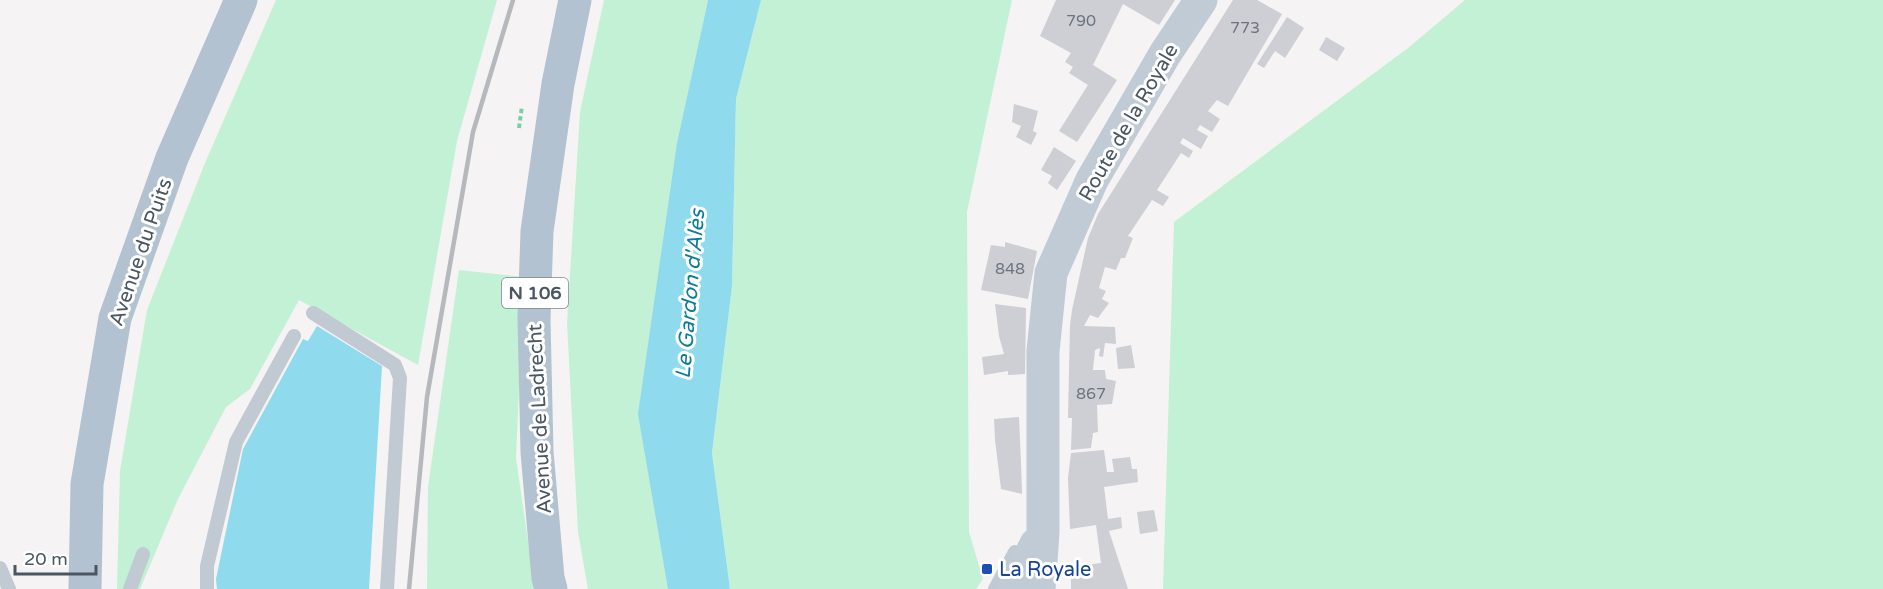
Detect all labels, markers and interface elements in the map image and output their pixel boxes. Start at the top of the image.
house number: 790 [1066,11,1096,31]
house number: 773 [1230,18,1260,38]
street label: Route de la Royale [1074,40,1184,205]
street label: Avenue du Puits [104,175,177,329]
water label: Le Gardon d'Alès [671,206,711,380]
house number: 848 [995,259,1025,279]
road number: N 106 [502,278,568,308]
street label: Avenue de Ladrecht [523,323,557,515]
house number: 867 [1076,384,1106,404]
scale bar [15,538,96,576]
text: 20 m [24,548,68,570]
place label: La Royale [999,558,1091,582]
marker: La Royale [980,562,994,576]

